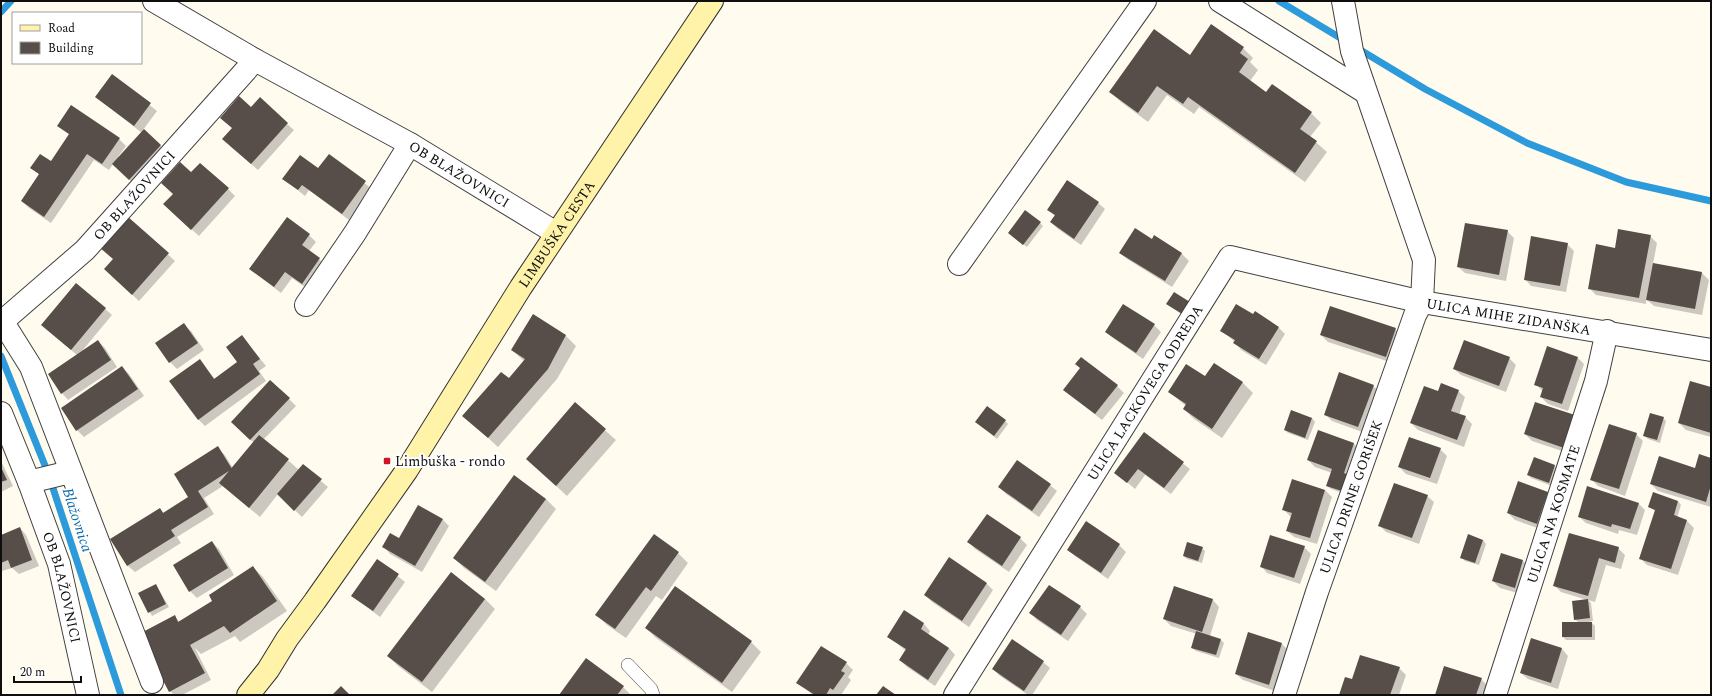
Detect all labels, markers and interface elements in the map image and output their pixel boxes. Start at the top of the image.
legend [12,12,142,64]
text: Road [48,19,75,38]
text: Building [48,39,94,58]
street label: OB BLAŽOVNICI [405,135,514,213]
street label: OB BLAŽOVNICI [88,146,180,245]
street label: LIMBUŠKA CESTA [513,176,600,292]
street label: ULICA MIHE ZIDANŠKA [1425,292,1593,340]
street label: ULICA LACKOVEGA ODREDA [1082,300,1208,485]
street label: ULICA DRINE GORIŠEK [1314,417,1388,577]
street label: ULICA NA KOSMATE [1521,442,1585,586]
place label: Limbuška - rondo [395,451,505,472]
marker: Limbuška - rondo [382,456,392,466]
water label: Blažovnica [56,485,98,556]
street label: OB BLAŽOVNICI [37,528,87,645]
scale bar [14,658,81,684]
text: 20 m [20,663,45,682]

